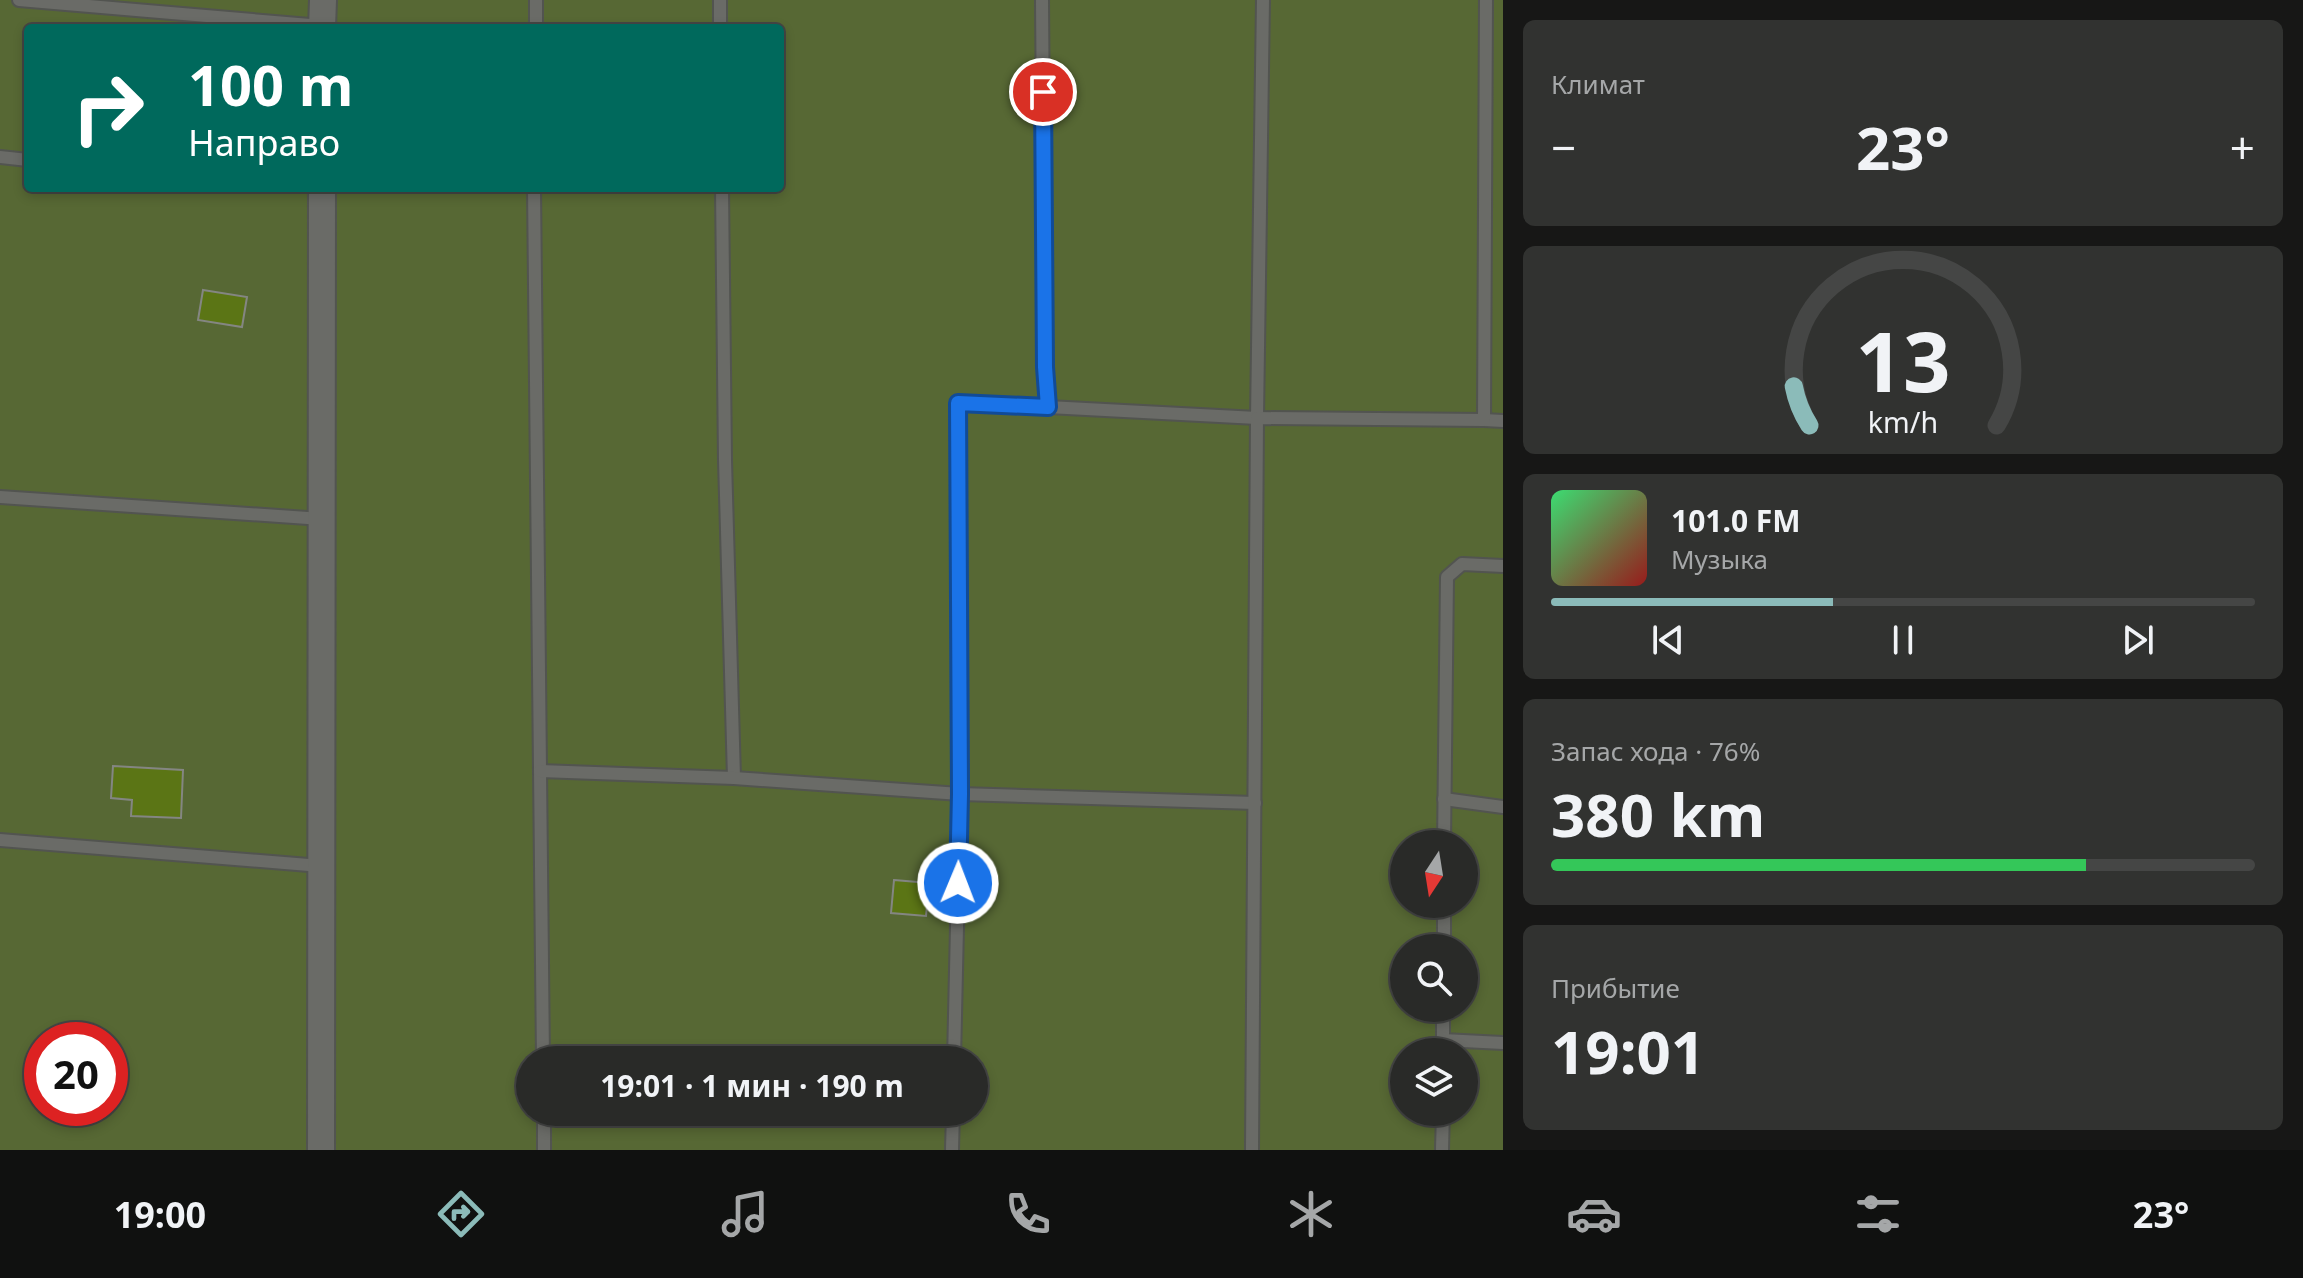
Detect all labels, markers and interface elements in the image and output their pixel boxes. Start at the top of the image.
text: 100 m [188,46,353,122]
icon: right [56,56,160,160]
pin [1009,58,1077,126]
text: Климат [1551,66,1645,102]
icon: arrive [1021,70,1065,114]
text: 23° [1856,106,1950,188]
text: − [1551,117,1576,177]
text: + [2230,117,2255,177]
text: Направо [188,118,340,167]
text: 13 [1855,302,1951,415]
text: km/h [1868,402,1938,441]
text: 101.0 FM [1671,500,1801,541]
text: Музыка [1671,541,1768,577]
icon: previous [1646,618,1690,662]
icon: pause [1881,618,1925,662]
icon: next [2116,618,2160,662]
text: Запас хода · 76% [1551,733,1760,769]
text: 380 km [1551,773,1765,855]
north arrow [1390,830,1478,918]
map controls [1390,830,1478,1126]
position arrow [916,841,1000,925]
button: search [1390,934,1478,1022]
text: Прибытие [1551,970,1680,1006]
text: 19:01 [1551,1010,1705,1092]
speed limit sign: 20 [24,1022,128,1126]
button: layers [1390,1038,1478,1126]
text: 19:01 · 1 мин · 190 m [600,1065,904,1106]
icon: directions [433,1186,489,1242]
icon: music [717,1186,773,1242]
icon: phone [1000,1186,1056,1242]
icon: climate [1283,1186,1339,1242]
icon: car [1566,1186,1622,1242]
icon: filters [1850,1186,1906,1242]
text: 19:00 [114,1190,206,1239]
text: 23° [2133,1190,2189,1239]

